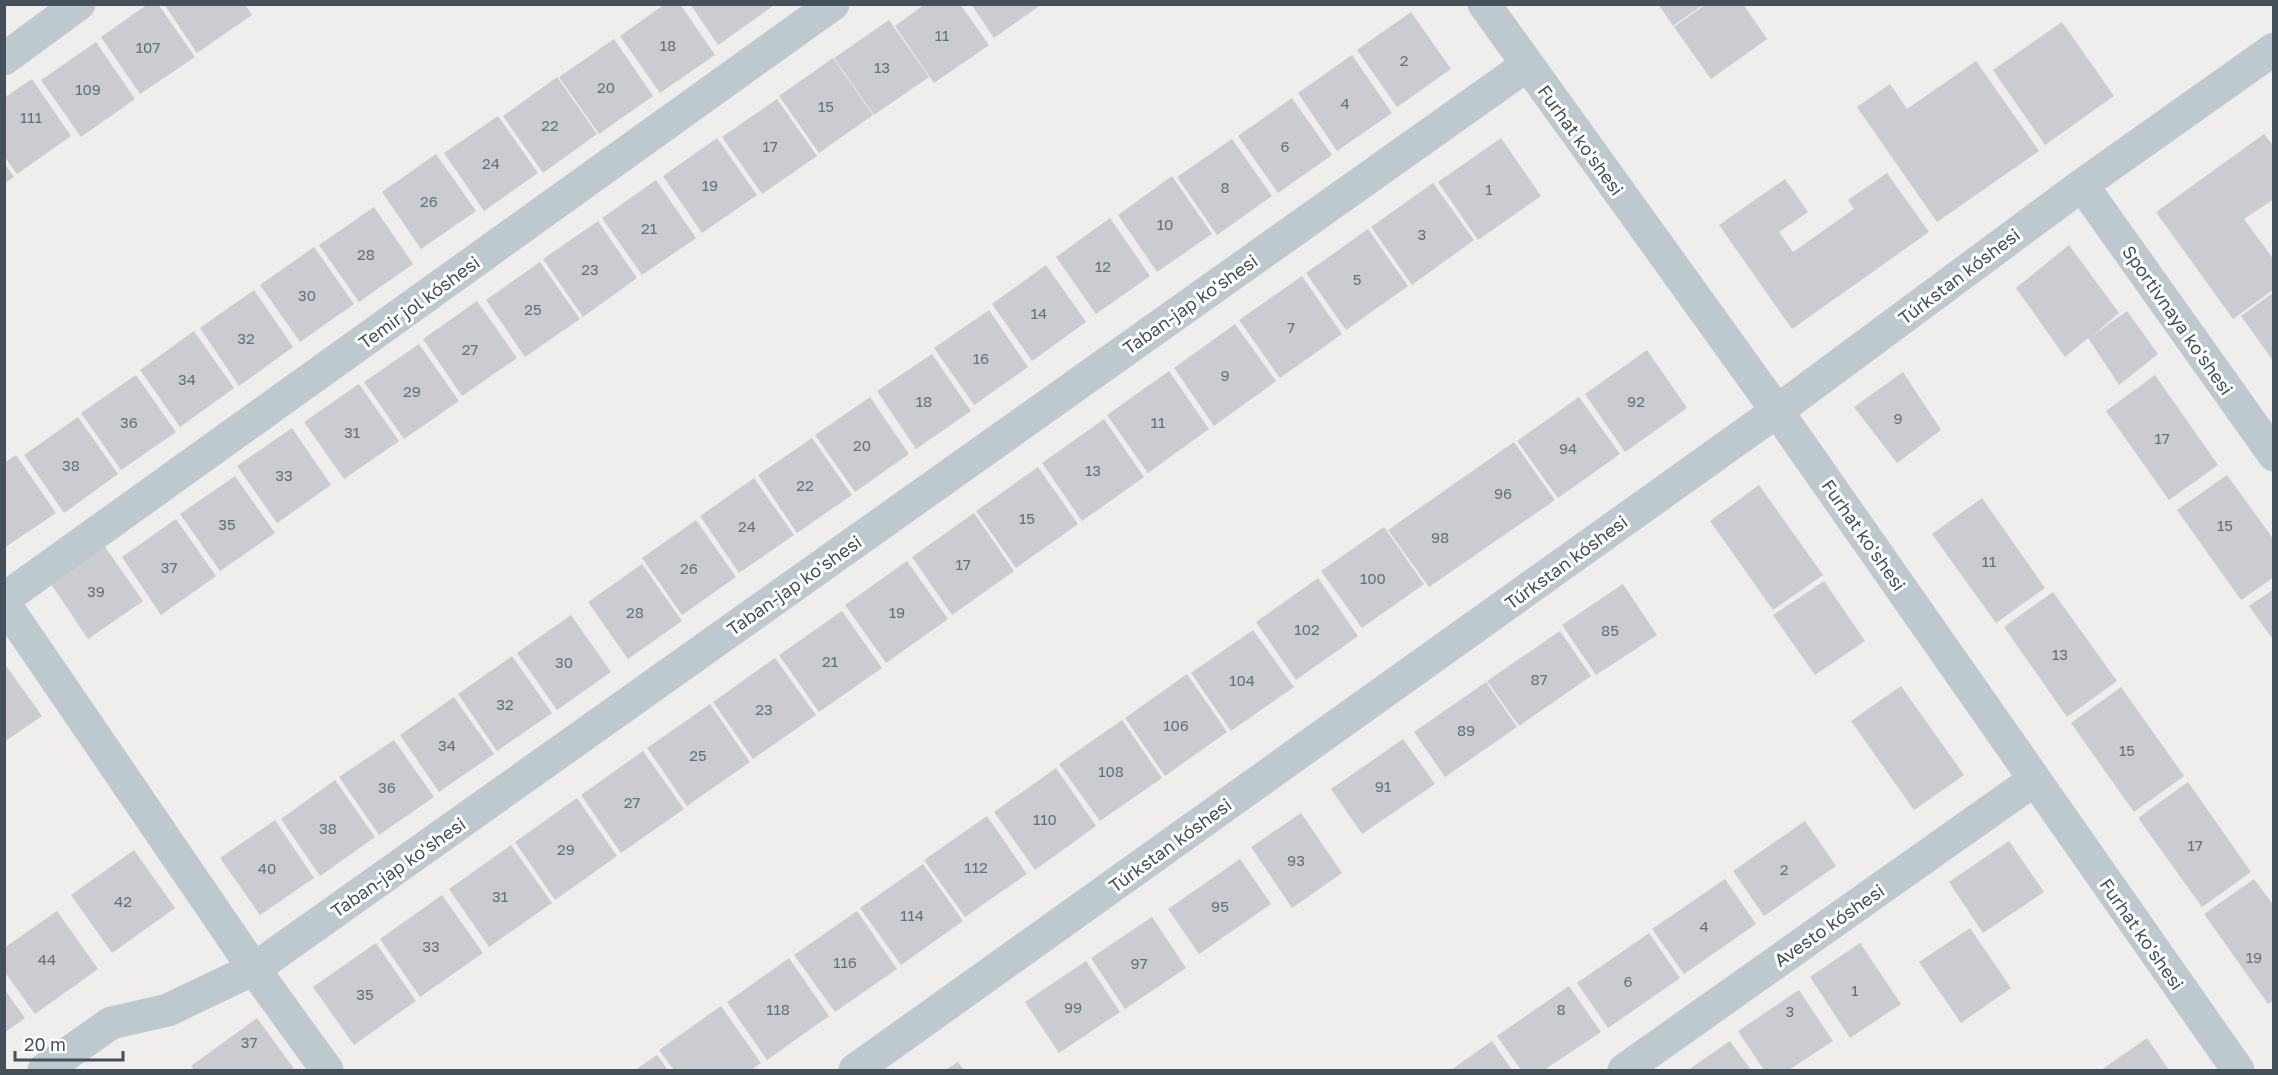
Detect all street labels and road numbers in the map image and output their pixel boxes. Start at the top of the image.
street label: Furhat ko'shesi [1534,80,1628,200]
street label: Túrkstan kóshesi [1894,223,2024,329]
street label: Sportivnaya ko'shesi [2118,241,2238,399]
street label: Taban-jap ko'shesi [1118,249,1262,359]
street label: Temir jol kóshesi [354,251,484,353]
street label: Furhat ko'shesi [1817,475,1911,595]
street label: Túrkstan kóshesi [1500,510,1632,614]
street label: Taban-jap ko'shesi [722,530,866,640]
street label: Túrkstan kóshesi [1104,793,1236,897]
street label: Taban-jap ko'shesi [326,812,470,922]
street label: Furhat ko'shesi [2095,874,2189,994]
street label: Avesto kóshesi [1770,879,1888,971]

